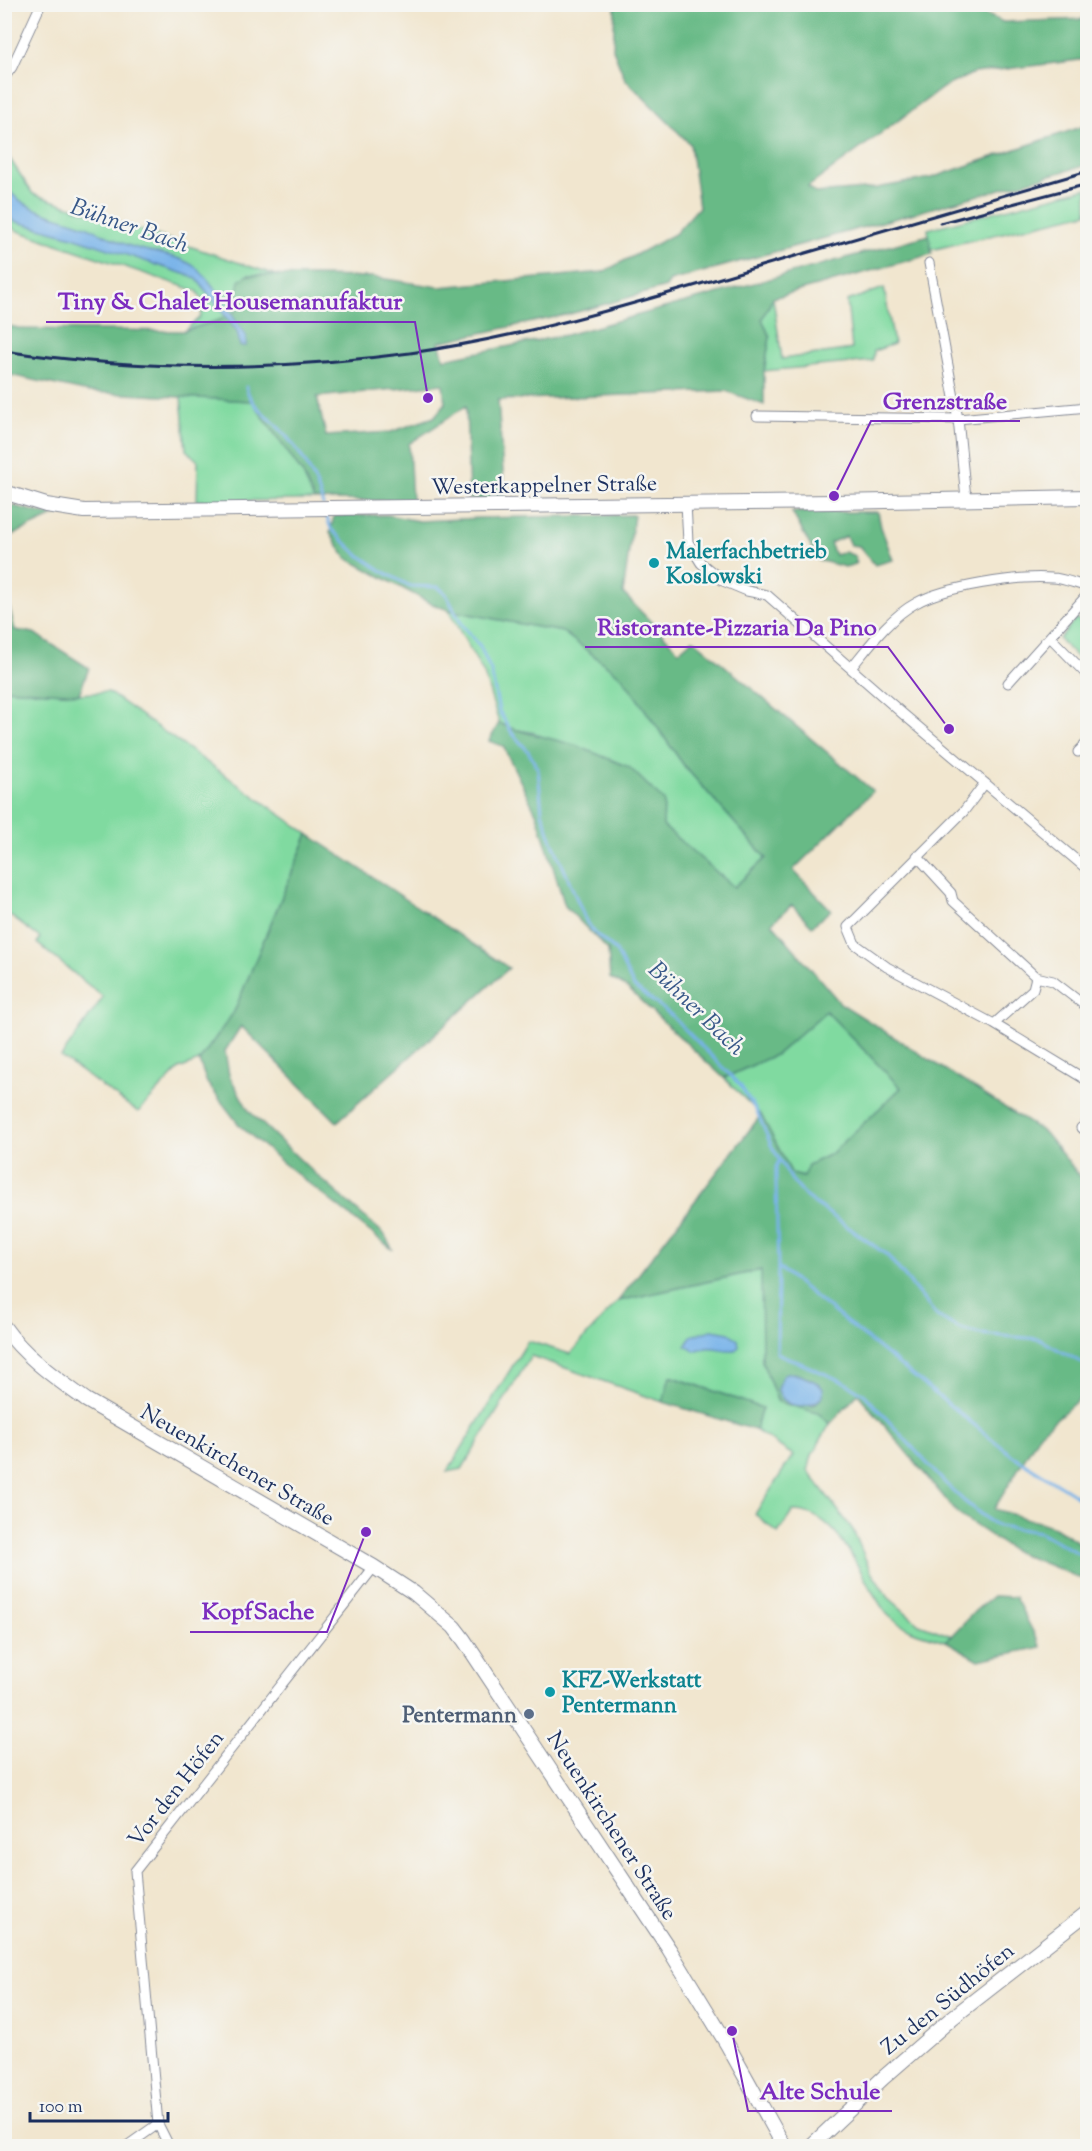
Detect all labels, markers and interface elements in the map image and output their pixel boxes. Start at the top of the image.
water label: Bühner Bach [66,191,193,263]
callout: Tiny & Chalet Housemanufaktur [46,280,415,322]
text: Tiny & Chalet Housemanufaktur [58,286,403,320]
callout: Grenzstraße [871,379,1020,421]
text: Grenzstraße [883,386,1007,420]
street label: Westerkappelner Straße [431,469,657,505]
place label: Malerfachbetrieb Koslowski [666,537,827,594]
marker: Malerfachbetrieb Koslowski [647,556,661,570]
callout: Ristorante-Pizzaria Da Pino [585,605,888,647]
text: Ristorante-Pizzaria Da Pino [597,612,877,646]
water label: Bühner Bach [640,955,752,1065]
street label: Neuenkirchener Straße [133,1398,340,1535]
callout: KopfSache [190,1590,327,1632]
text: KopfSache [202,1596,314,1630]
place label: KFZ-Werkstatt Pentermann [562,1666,702,1723]
marker: KFZ-Werkstatt Pentermann [543,1685,557,1699]
place label: Pentermann [402,1701,517,1733]
marker: Pentermann [522,1707,536,1721]
street label: Vor den Höfen [121,1725,233,1855]
street label: Neuenkirchener Straße [537,1726,684,1927]
street label: Zu den Südhöfen [875,1937,1022,2064]
callout: Alte Schule [748,2069,892,2111]
text: Alte Schule [760,2076,880,2110]
scale bar [30,2085,168,2123]
text: 100 m [39,2095,83,2121]

